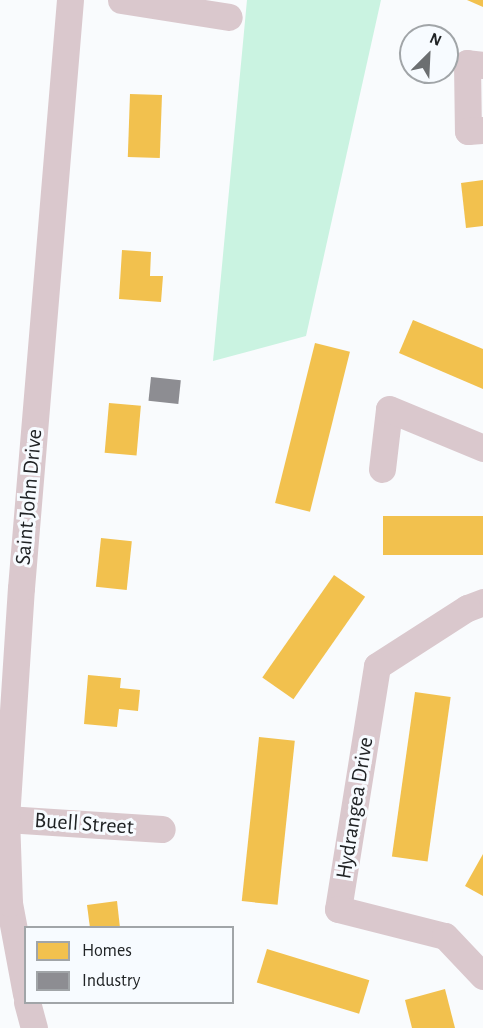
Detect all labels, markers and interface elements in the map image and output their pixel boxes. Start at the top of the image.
north arrow [399,24,459,84]
text: N [427,30,444,49]
street label: Saint John Drive [10,428,48,566]
street label: Hydrangea Drive [331,735,379,881]
street label: Buell Street [33,807,135,841]
legend [24,926,234,1004]
text: Homes [82,942,132,960]
text: Industry [82,972,141,990]

